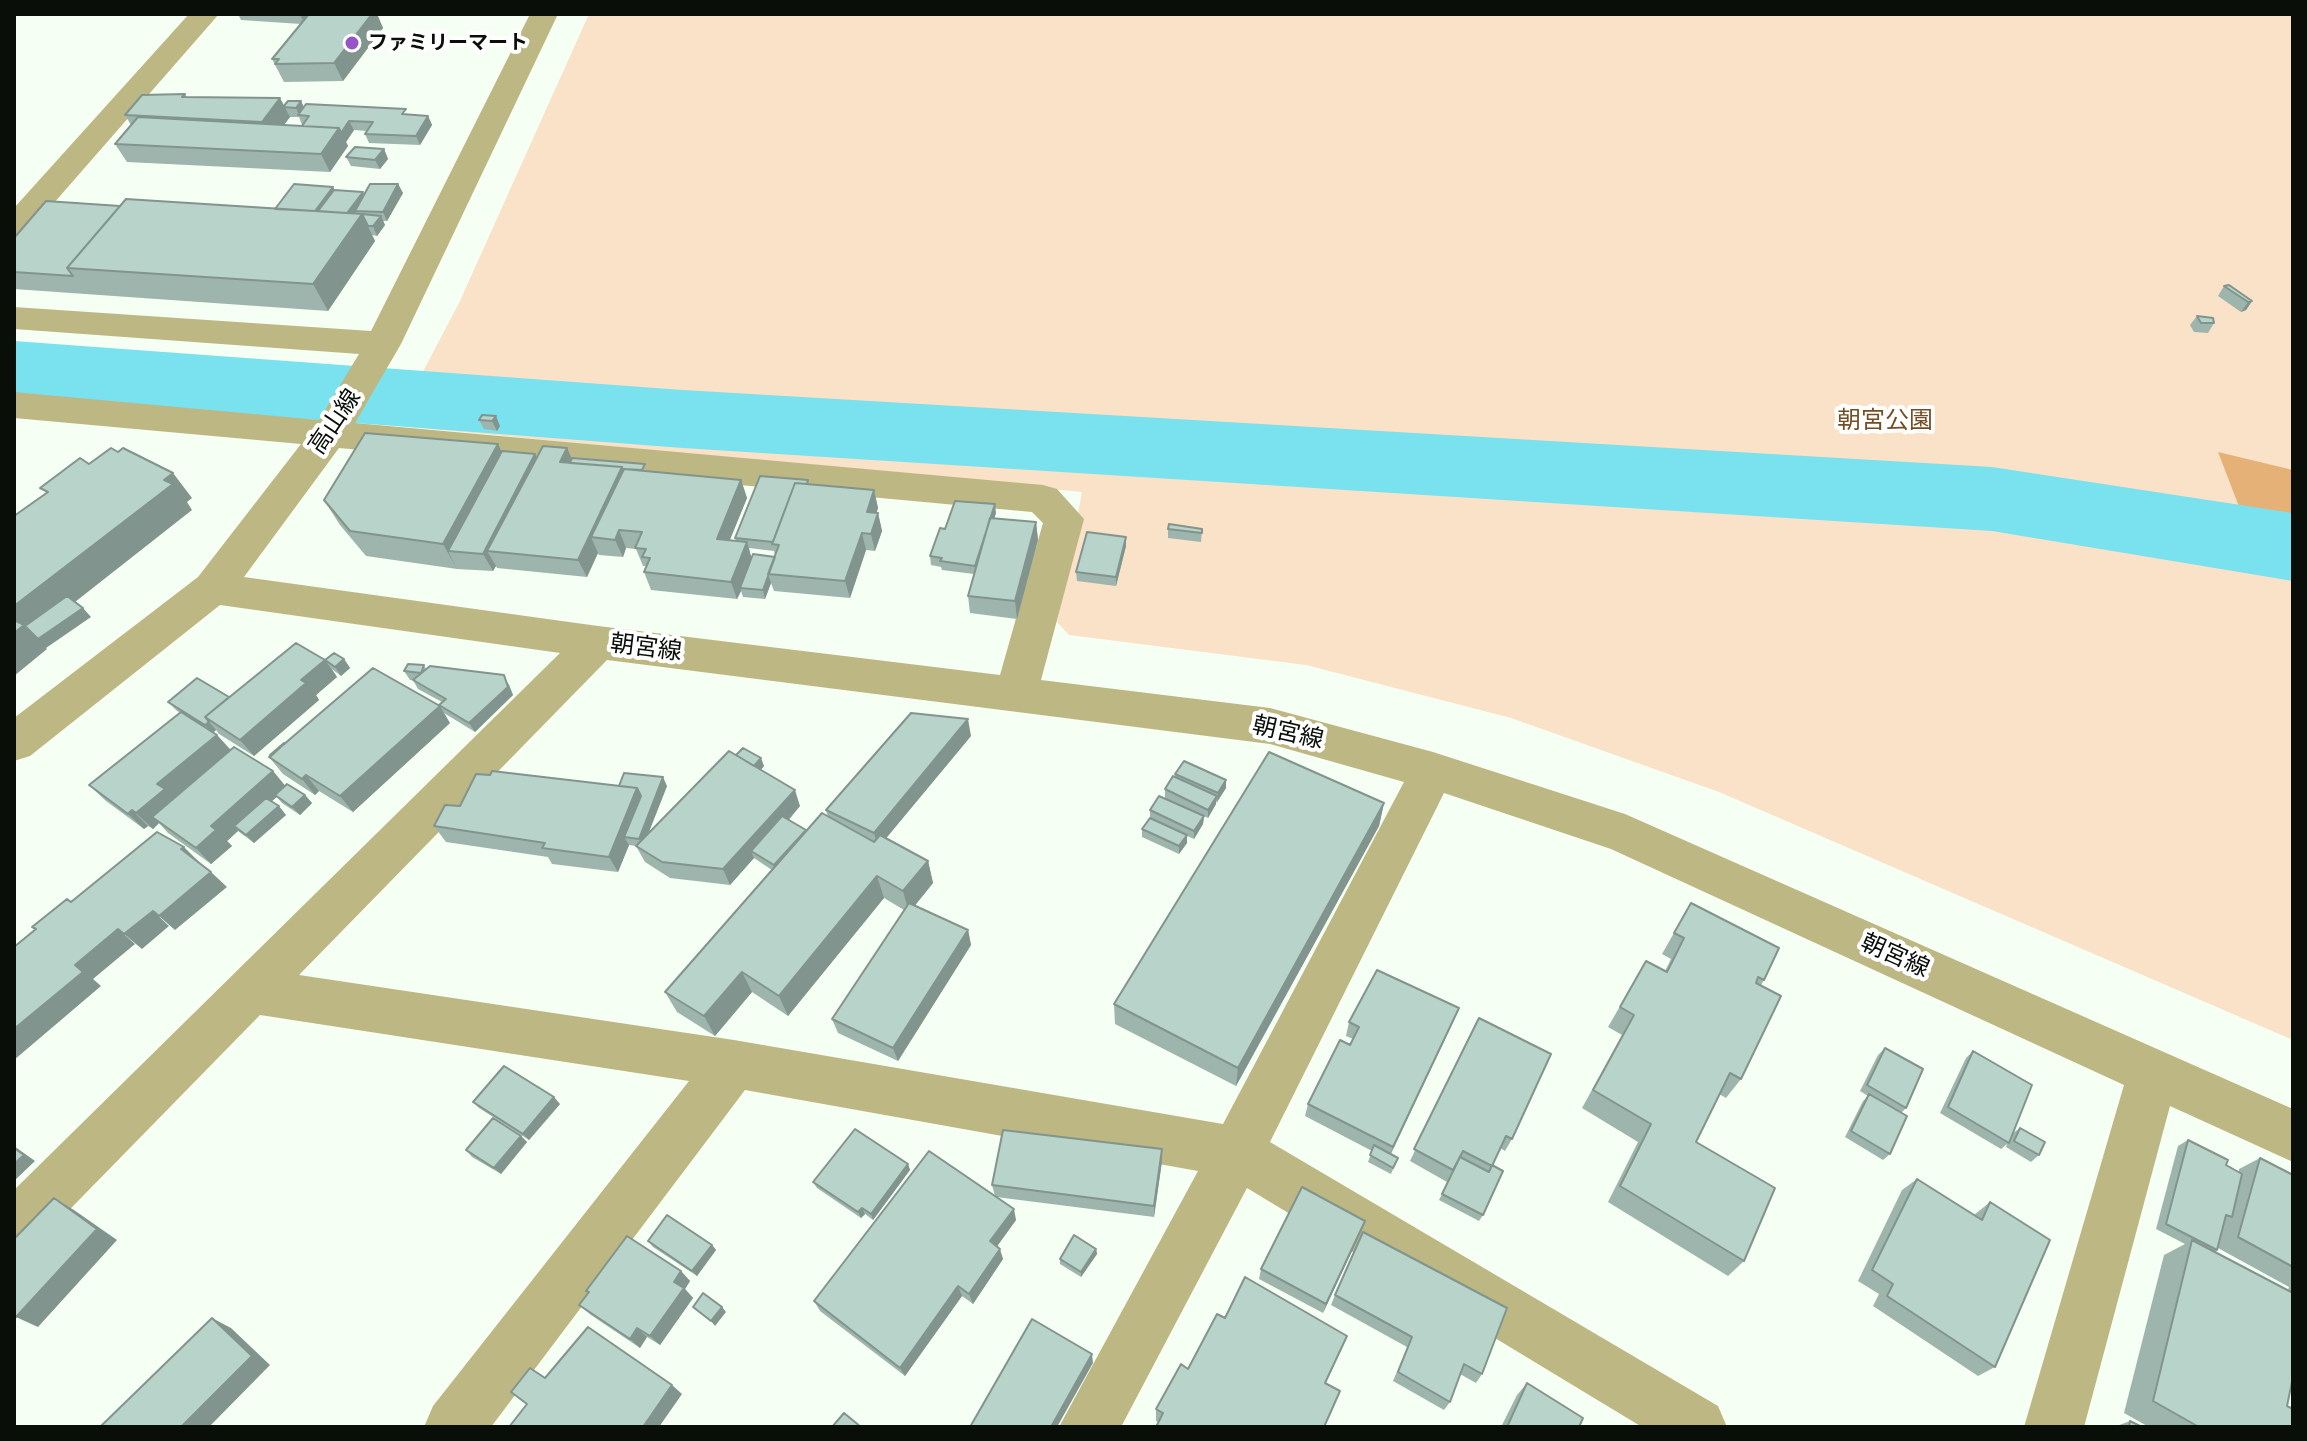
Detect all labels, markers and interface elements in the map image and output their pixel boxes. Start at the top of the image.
place label: ファミリーマート [368,31,528,55]
marker: ファミリーマート [343,34,361,52]
street label: 高山線 [303,384,367,460]
park label: 朝宮公園 [1837,407,1933,435]
street label: 朝宮線 [609,629,683,667]
street label: 朝宮線 [1250,711,1326,755]
street label: 朝宮線 [1856,928,1934,984]

